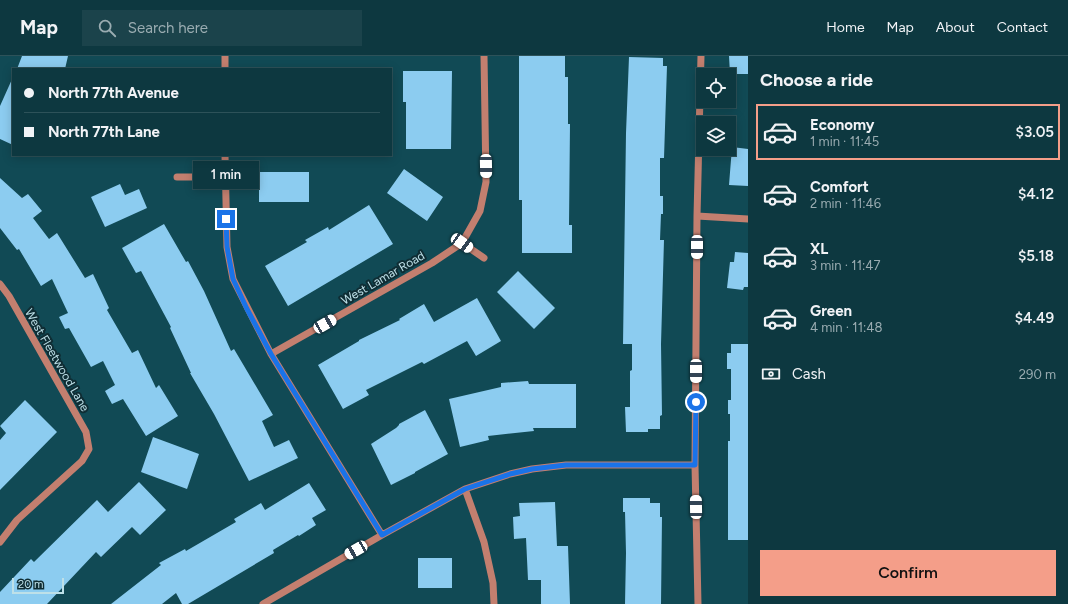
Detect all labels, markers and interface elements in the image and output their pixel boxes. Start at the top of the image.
search box [82,10,362,46]
text: Map [20,16,58,39]
icon: search [96,17,118,39]
text: Search here [128,19,208,37]
text: Home [826,19,865,36]
text: Map [887,19,914,36]
text: About [936,19,975,36]
text: Contact [997,19,1048,36]
map controls [696,68,736,156]
button: locate [696,68,736,108]
text: Choose a ride [760,69,873,91]
text: North 77th Avenue [48,84,179,102]
icon: car [762,114,798,150]
button: layers [696,116,736,156]
text: Economy [810,116,875,134]
text: North 77th Lane [48,123,160,141]
text: $3.05 [1016,123,1054,141]
text: 1 min · 11:45 [810,134,879,149]
car [480,154,492,178]
callout: 1 min [193,161,259,189]
text: 1 min [211,167,241,182]
icon: car [762,176,798,212]
text: Comfort [810,178,869,196]
text: $4.12 [1018,185,1054,203]
text: 2 min · 11:46 [810,196,881,211]
route end [217,210,235,228]
car [449,231,475,255]
car [691,235,703,259]
icon: car [762,238,798,274]
text: XL [810,240,828,258]
text: $5.18 [1018,247,1054,265]
street label: West Lamar Road [339,248,427,308]
text: 3 min · 11:47 [810,258,880,273]
icon: car [762,300,798,336]
text: Green [810,302,852,320]
street label: West Fleetwood Lane [22,306,92,414]
text: $4.49 [1015,309,1054,327]
car [312,313,338,335]
text: 4 min · 11:48 [810,320,882,335]
car [690,359,702,383]
icon: cash [760,363,782,385]
text: Cash [792,365,826,383]
text: 290 m [1019,367,1056,382]
route start [687,393,705,411]
car [690,495,702,519]
car [343,539,369,561]
button: Confirm [760,550,1056,596]
scale bar [12,576,64,595]
text: 20 m [18,578,43,591]

